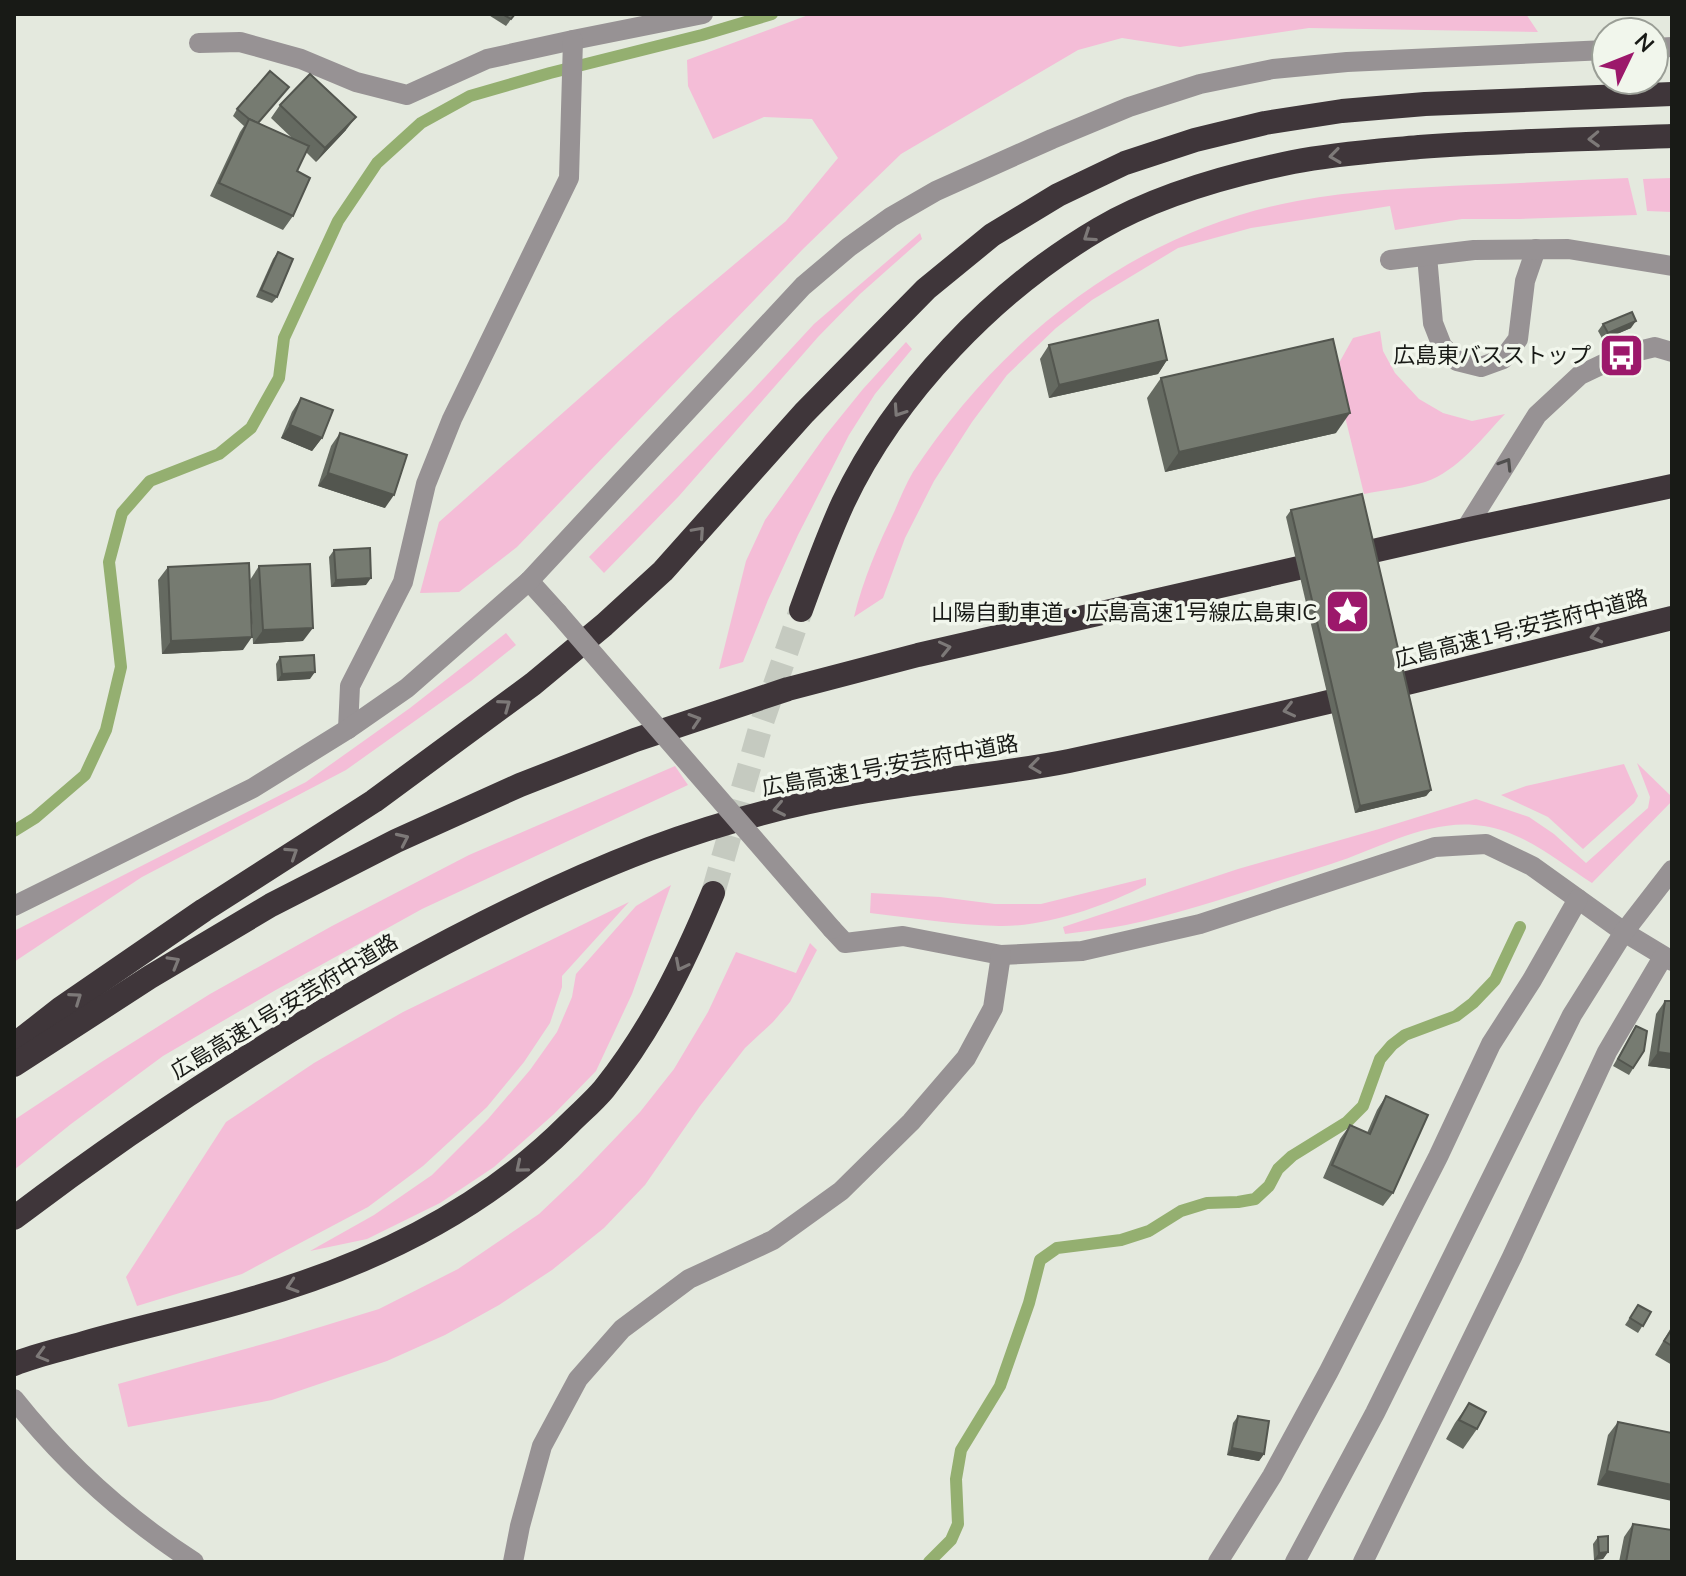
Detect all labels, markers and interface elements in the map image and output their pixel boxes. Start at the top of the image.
north arrow [1590,16,1670,96]
text: N [1627,27,1660,59]
one-way arrow [1587,130,1600,147]
one-way arrow [1328,147,1342,164]
one-way arrow [1084,226,1098,241]
bus stop icon: 広島東バスストップ [1598,331,1646,379]
place label: 広島東バスストップ [1393,341,1591,371]
one-way arrow [894,402,909,417]
one-way arrow [1497,458,1512,473]
one-way arrow [689,526,703,541]
street label: 広島高速1号;安芸府中道路 [1391,583,1651,675]
place icon: 山陽自動車道・広島高速1号線広島東IC [1324,588,1372,636]
place label: 山陽自動車道・広島高速1号線広島東IC [931,598,1317,628]
one-way arrow [1590,627,1604,644]
one-way arrow [938,641,951,658]
one-way arrow [497,700,511,715]
one-way arrow [1283,701,1296,718]
one-way arrow [688,714,702,730]
street label: 広島高速1号;安芸府中道路 [759,729,1021,803]
one-way arrow [1028,757,1042,774]
one-way arrow [773,800,786,817]
one-way arrow [394,833,409,849]
one-way arrow [283,848,298,863]
street label: 広島高速1号;安芸府中道路 [165,927,404,1087]
one-way arrow [165,956,180,972]
one-way arrow [676,956,691,971]
one-way arrow [68,993,82,1008]
one-way arrow [516,1157,531,1171]
one-way arrow [286,1276,300,1292]
one-way arrow [35,1346,49,1362]

